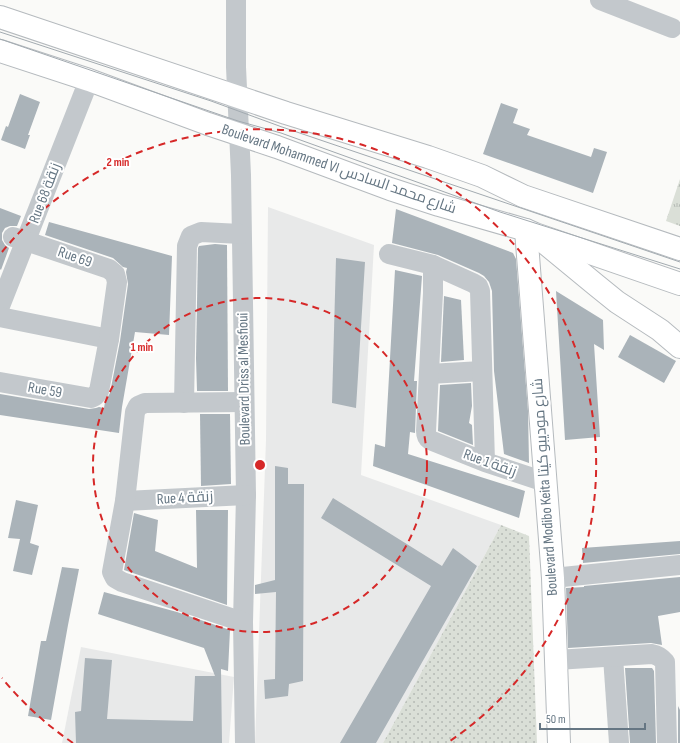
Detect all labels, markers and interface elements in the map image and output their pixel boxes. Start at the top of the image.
street label: Boulevard Mohammed VI شارع محمد السادس [219,120,459,219]
text: 2 min [107,155,129,170]
street label: Rue 68 زنقة [25,160,65,226]
street label: Rue 69 [55,242,95,272]
street label: Boulevard Driss al Mesfioui [233,312,255,445]
text: 1 min [131,340,153,355]
street label: Rue 59 [26,378,64,402]
street label: Boulevard Modibo Keita شارع موديبو كيتا [528,378,563,596]
street label: Rue 1 زنقة [461,445,519,481]
centre of rings [253,458,267,472]
street label: Rue 4 زنقة [156,487,214,509]
scale bar [540,705,645,731]
text: 50 m [546,712,566,727]

